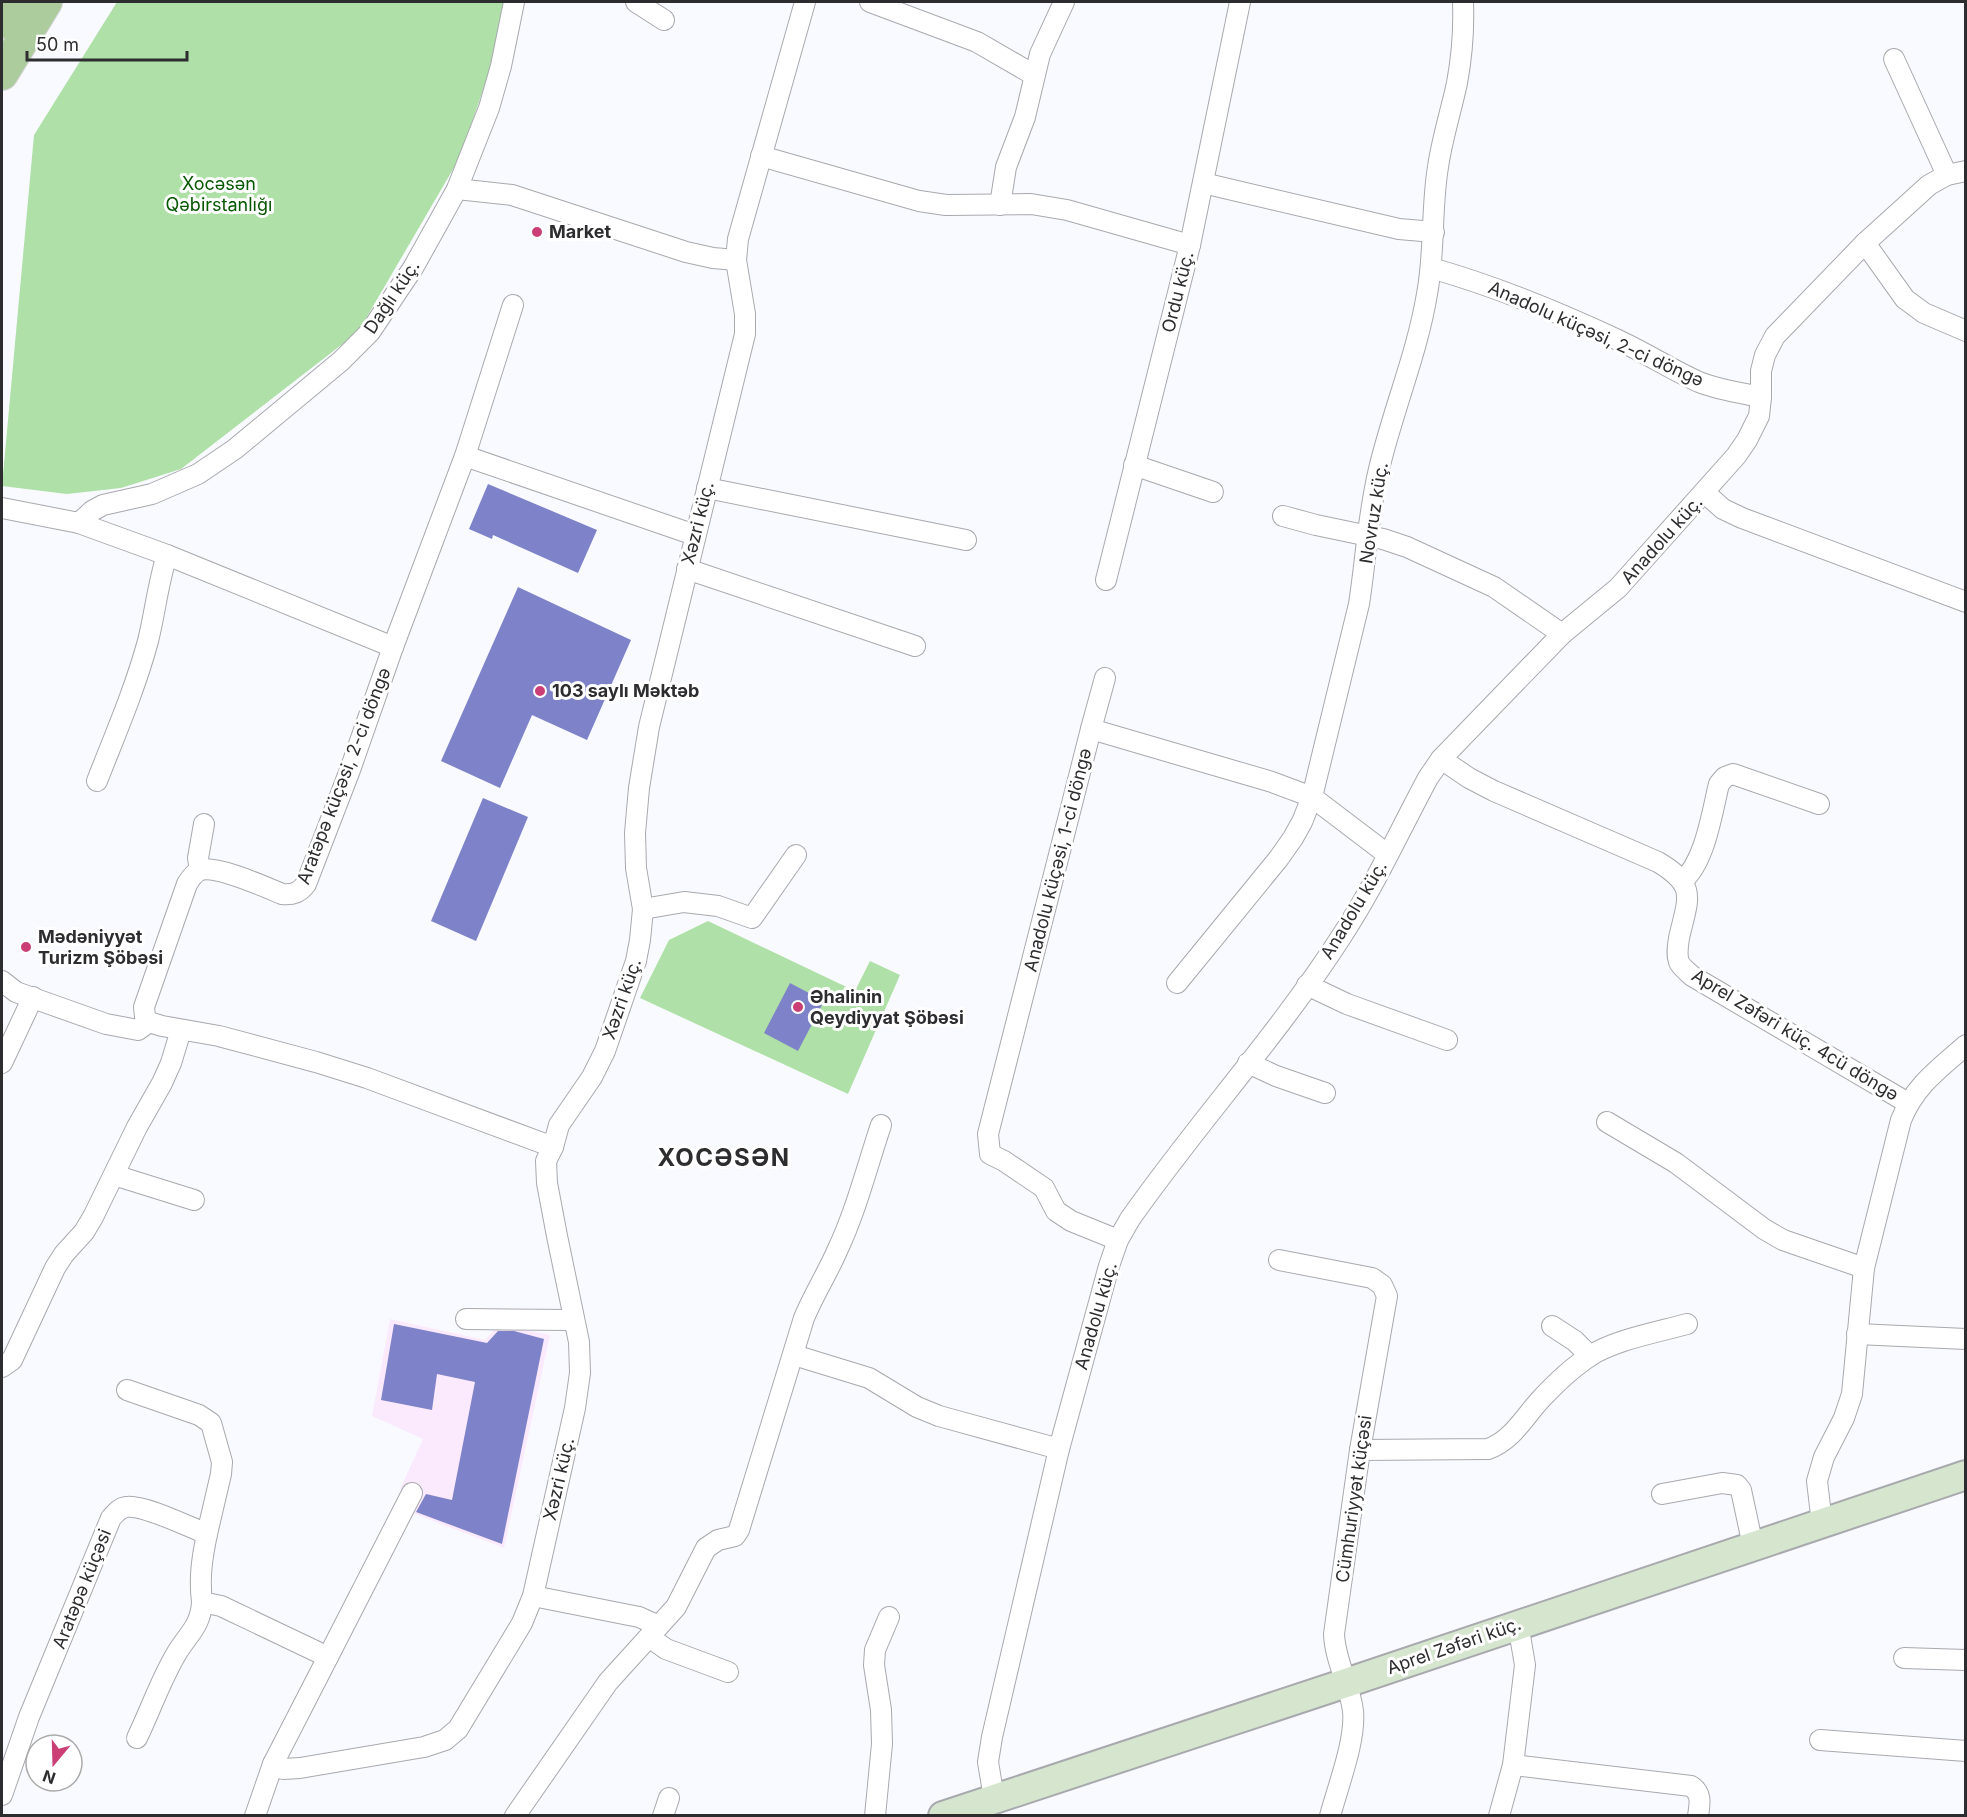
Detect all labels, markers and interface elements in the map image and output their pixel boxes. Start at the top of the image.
scale bar [27,24,188,62]
text: 50 m [36,34,79,55]
park label: Xocəsən Qəbirstanlığı [166,173,272,215]
place label: Market [549,221,612,242]
marker: Market [530,225,544,239]
street label: Ordu küç. [1157,249,1198,335]
street label: Dağlı küç. [359,256,424,337]
street label: Anadolu küçəsi, 2-ci döngə [1485,276,1707,391]
street label: Novruz küç. [1355,461,1392,565]
street label: Xəzri küç. [677,479,718,566]
street label: Anadolu küç. [1617,491,1707,588]
street label: Aratəpə küçəsi, 2-ci döngə [292,664,395,887]
place label: 103 saylı Məktəb [552,680,699,701]
marker: 103 saylı Məktəb [533,684,547,698]
street label: Anadolu küçəsi, 1-ci döngə [1020,746,1095,974]
street label: Anadolu küç. [1316,857,1391,963]
place label: Mədəniyyət Turizm Şöbəsi [38,926,163,968]
marker: Mədəniyyət Turizm Şöbəsi [19,940,33,954]
street label: Xəzri küç. [598,956,645,1042]
street label: Aprel Zəfəri küç. 4cü döngə [1688,964,1902,1105]
place label: Əhalinin Qeydiyyat Şöbəsi [810,986,964,1028]
marker: Əhalinin Qeydiyyat Şöbəsi [791,1000,805,1014]
district label: XOCƏSƏN [657,1143,791,1172]
street label: Anadolu küç. [1070,1260,1121,1372]
street label: Cümhuriyyət küçəsi [1331,1414,1376,1584]
street label: Xəzri küç. [539,1435,578,1522]
street label: Aratəpə küçəsi [48,1526,115,1652]
street label: Aprel Zəfəri küç. [1384,1613,1524,1678]
north arrow [24,1733,84,1793]
text: N [40,1766,58,1789]

